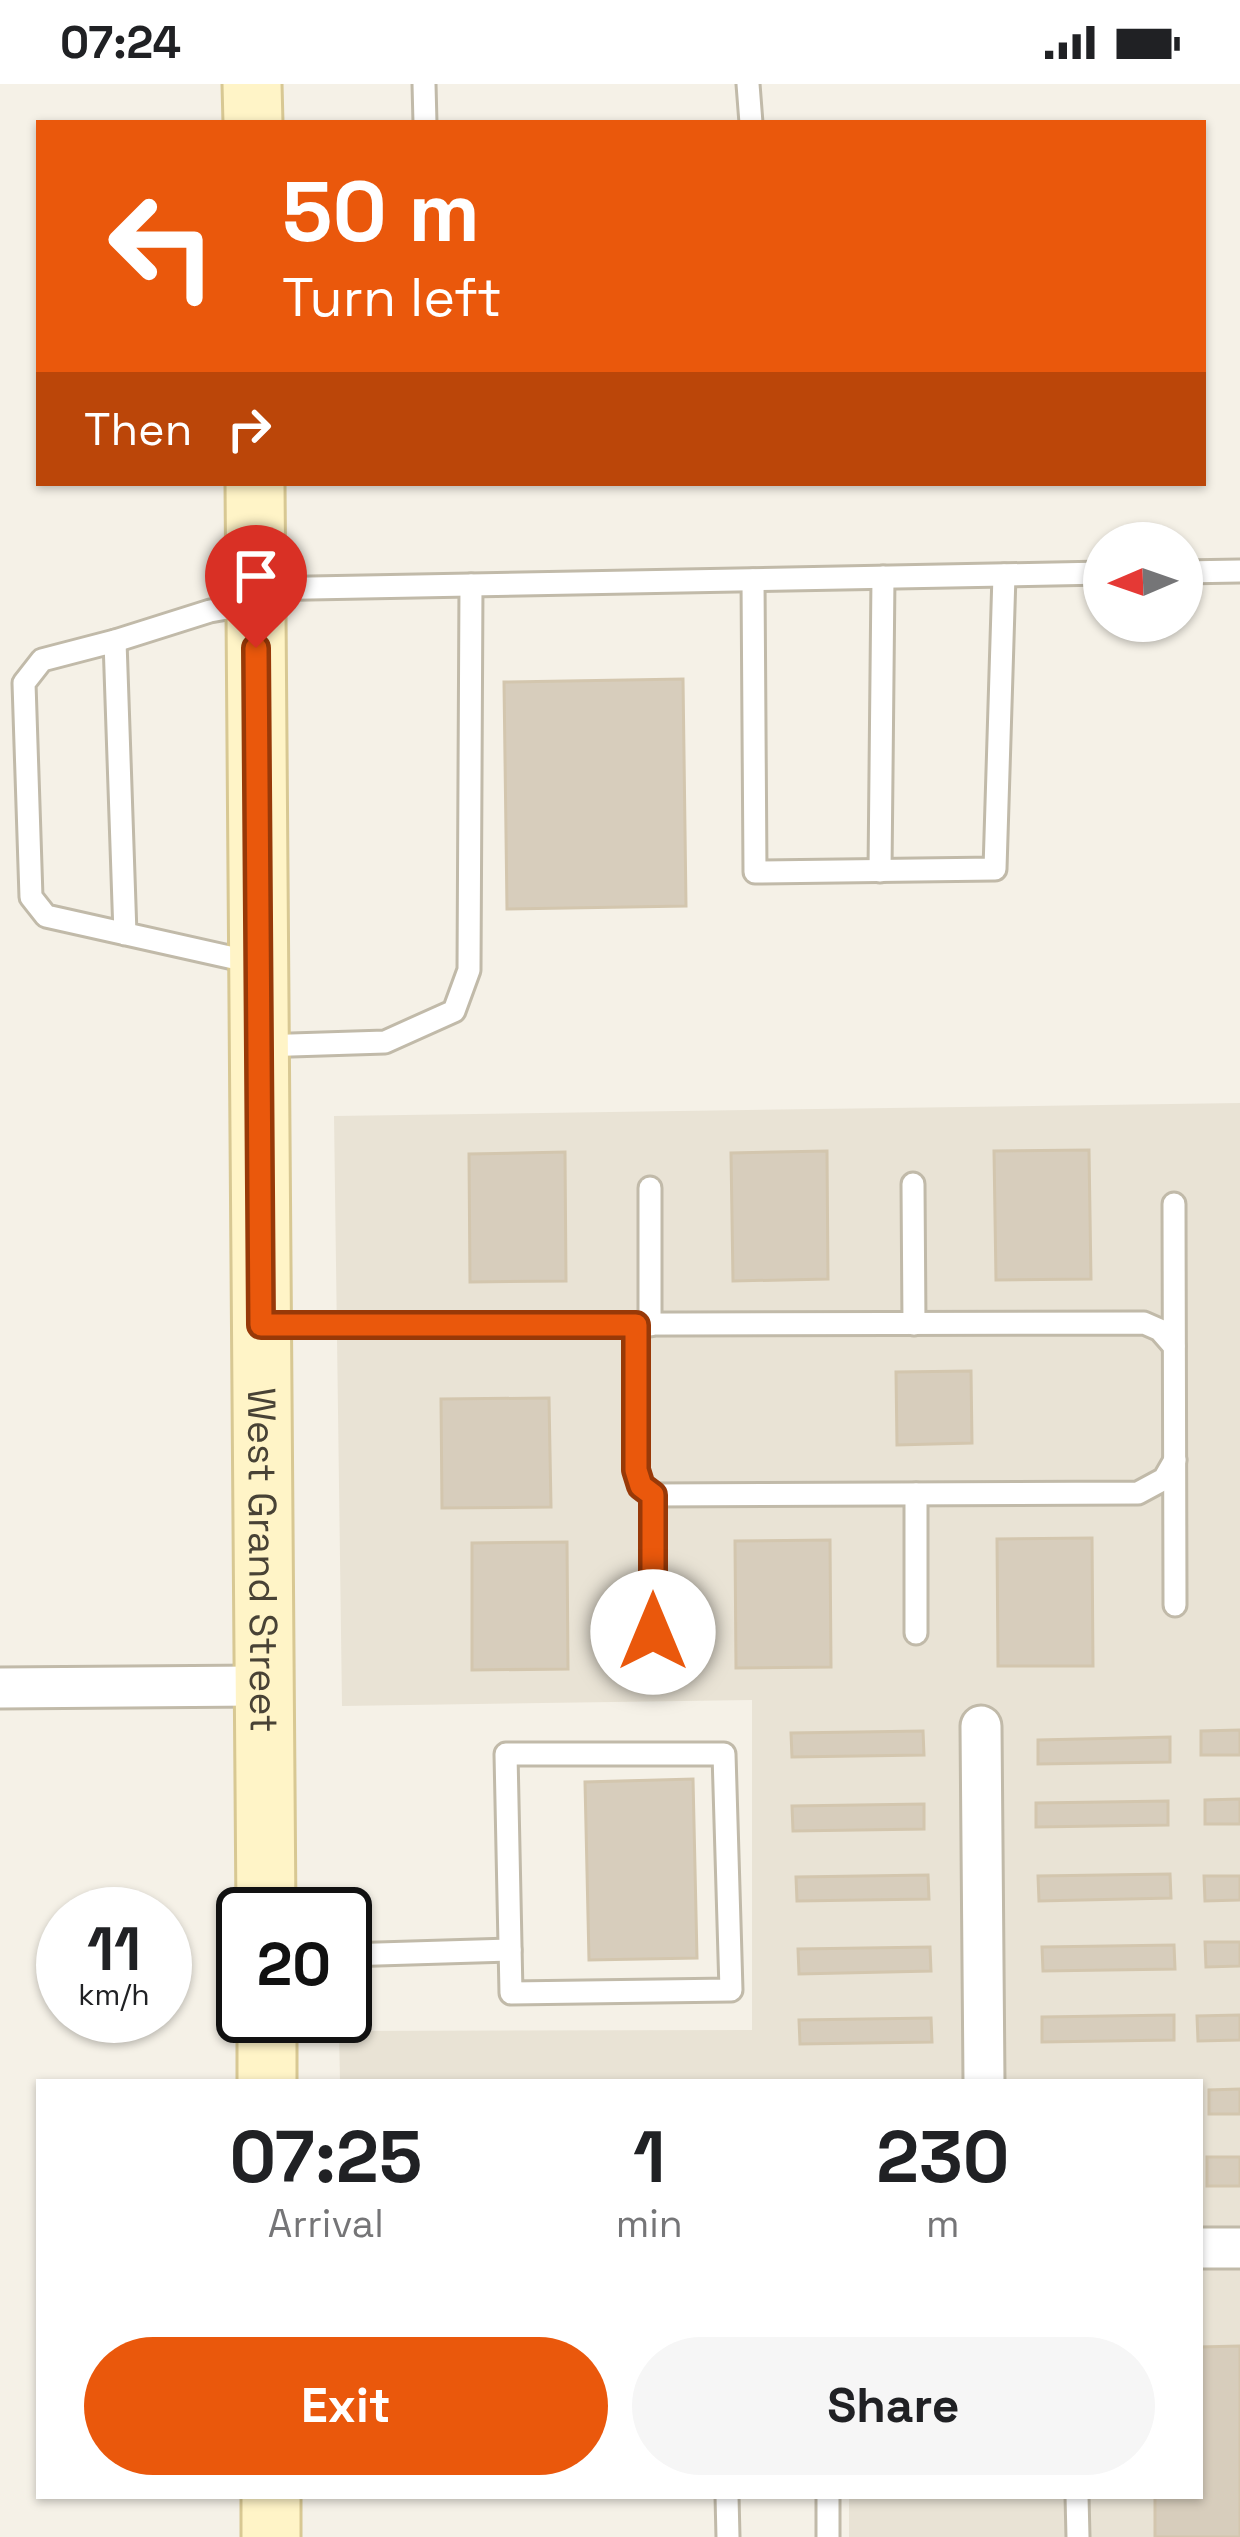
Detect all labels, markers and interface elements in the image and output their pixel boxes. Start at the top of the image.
text: 07:24 [60,14,181,71]
text: 50 m [282,158,480,266]
icon: left [84,168,240,324]
text: Turn left [282,263,502,332]
icon: right [216,396,282,462]
text: Then [84,401,192,458]
north arrow [1083,522,1203,642]
map controls [1083,522,1203,642]
pin [205,525,307,648]
icon: arrive [223,543,289,609]
street label: West Grand Street [237,1387,289,1733]
position arrow [590,1569,716,1695]
speed limit sign: 20 [216,1887,372,2043]
text: 11 [87,1911,141,1988]
text: km/h [78,1975,150,2014]
text: 07:25 [230,2111,422,2203]
text: 1 [633,2111,665,2203]
text: 230 [876,2111,1009,2203]
text: Arrival [268,2199,384,2248]
text: min [616,2199,683,2248]
text: m [926,2199,960,2248]
button: Exit [84,2337,608,2475]
button: Share [632,2337,1155,2475]

